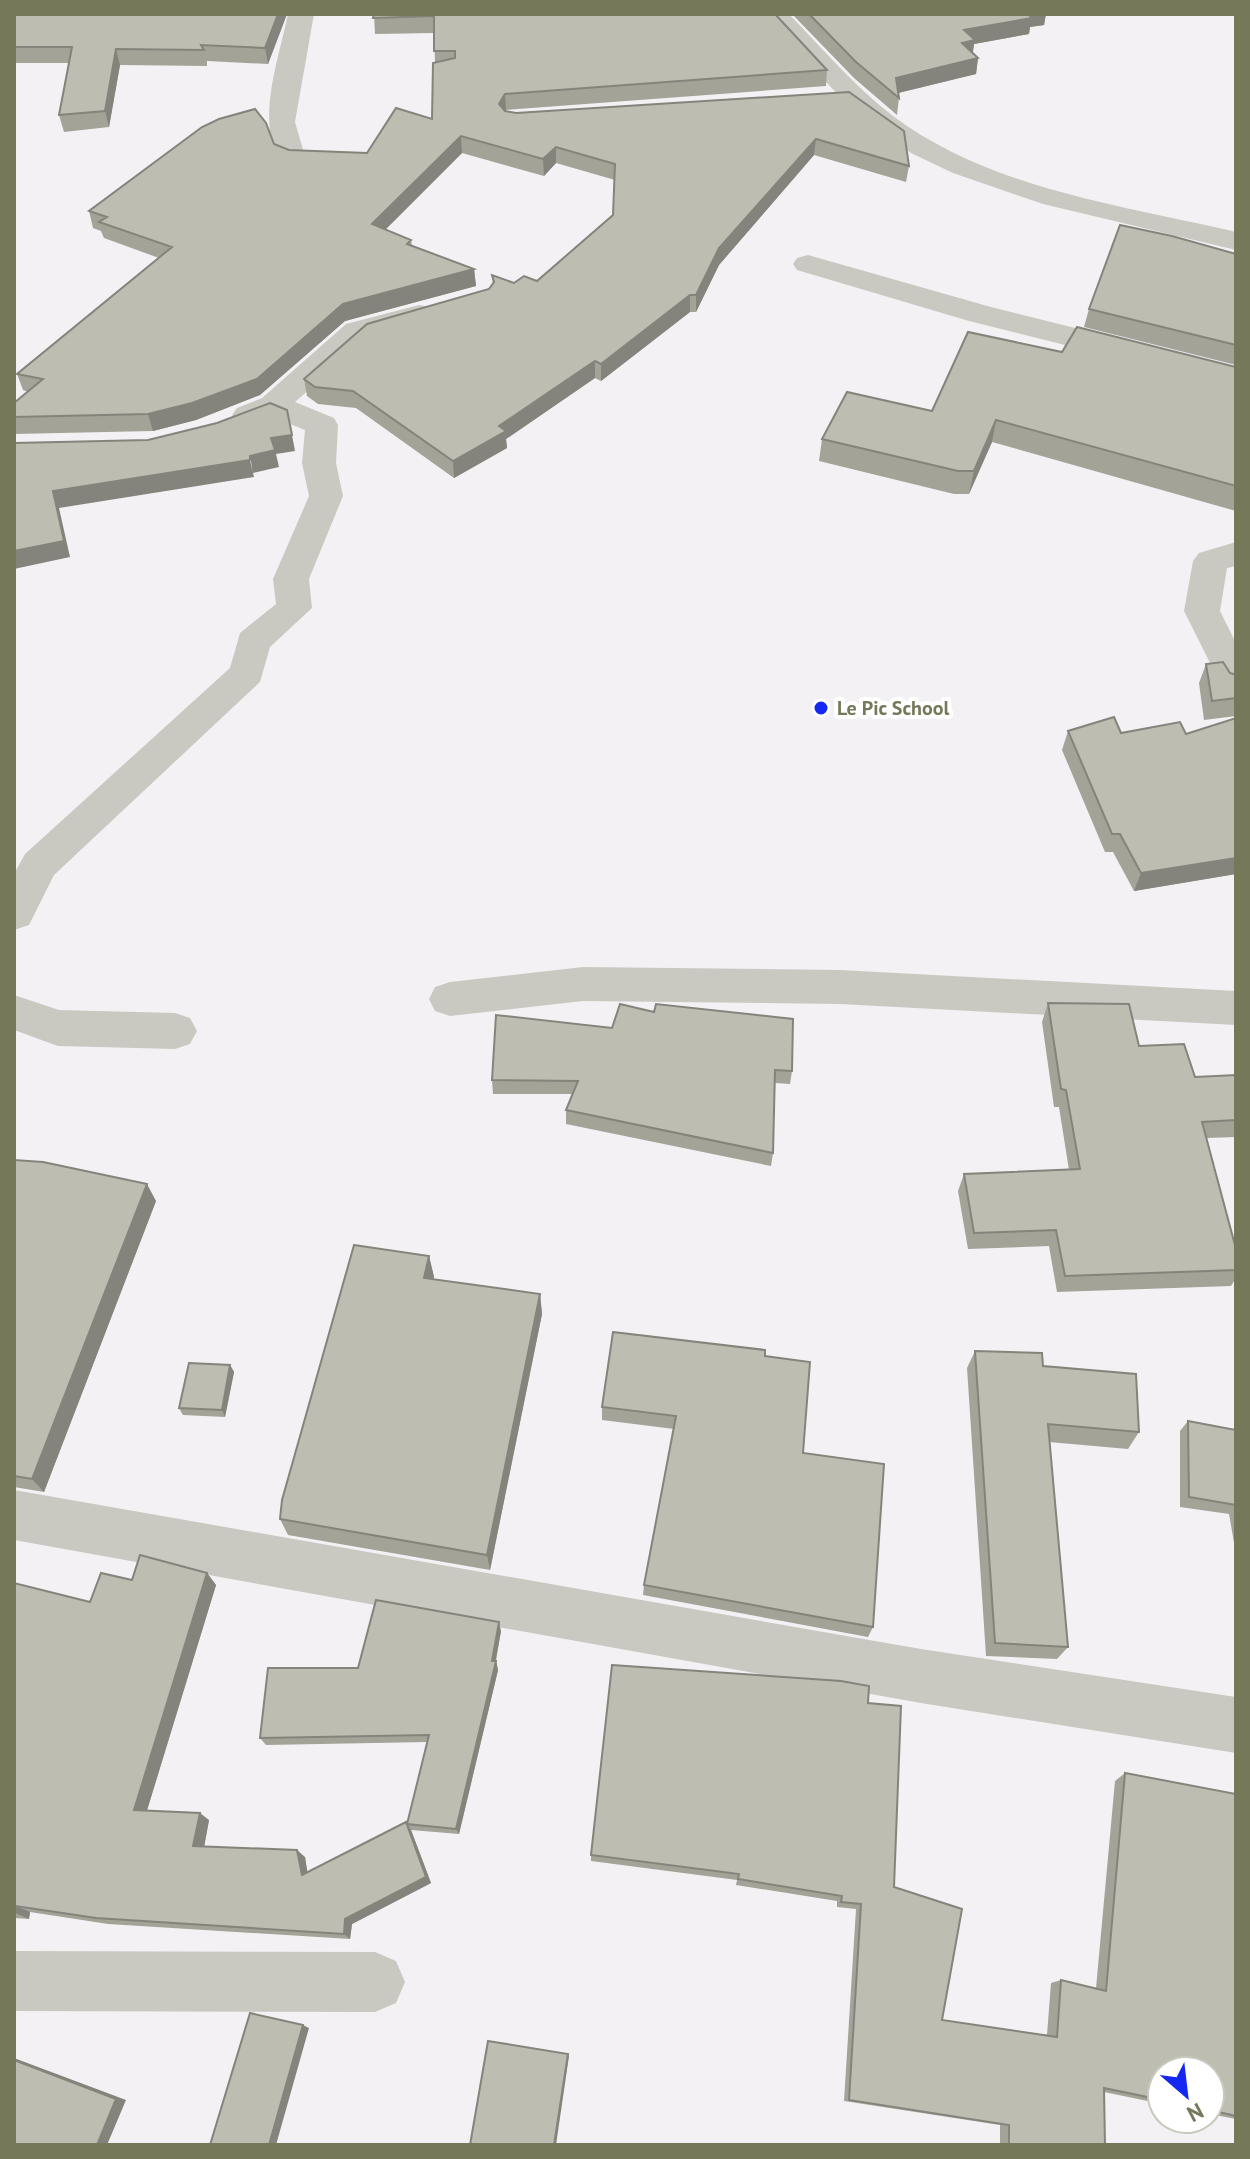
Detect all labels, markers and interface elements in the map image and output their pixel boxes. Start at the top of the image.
place label: Le Pic School [837,695,949,721]
marker: Le Pic School [812,699,830,717]
north arrow [1146,2055,1226,2135]
text: N [1182,2097,1208,2128]

